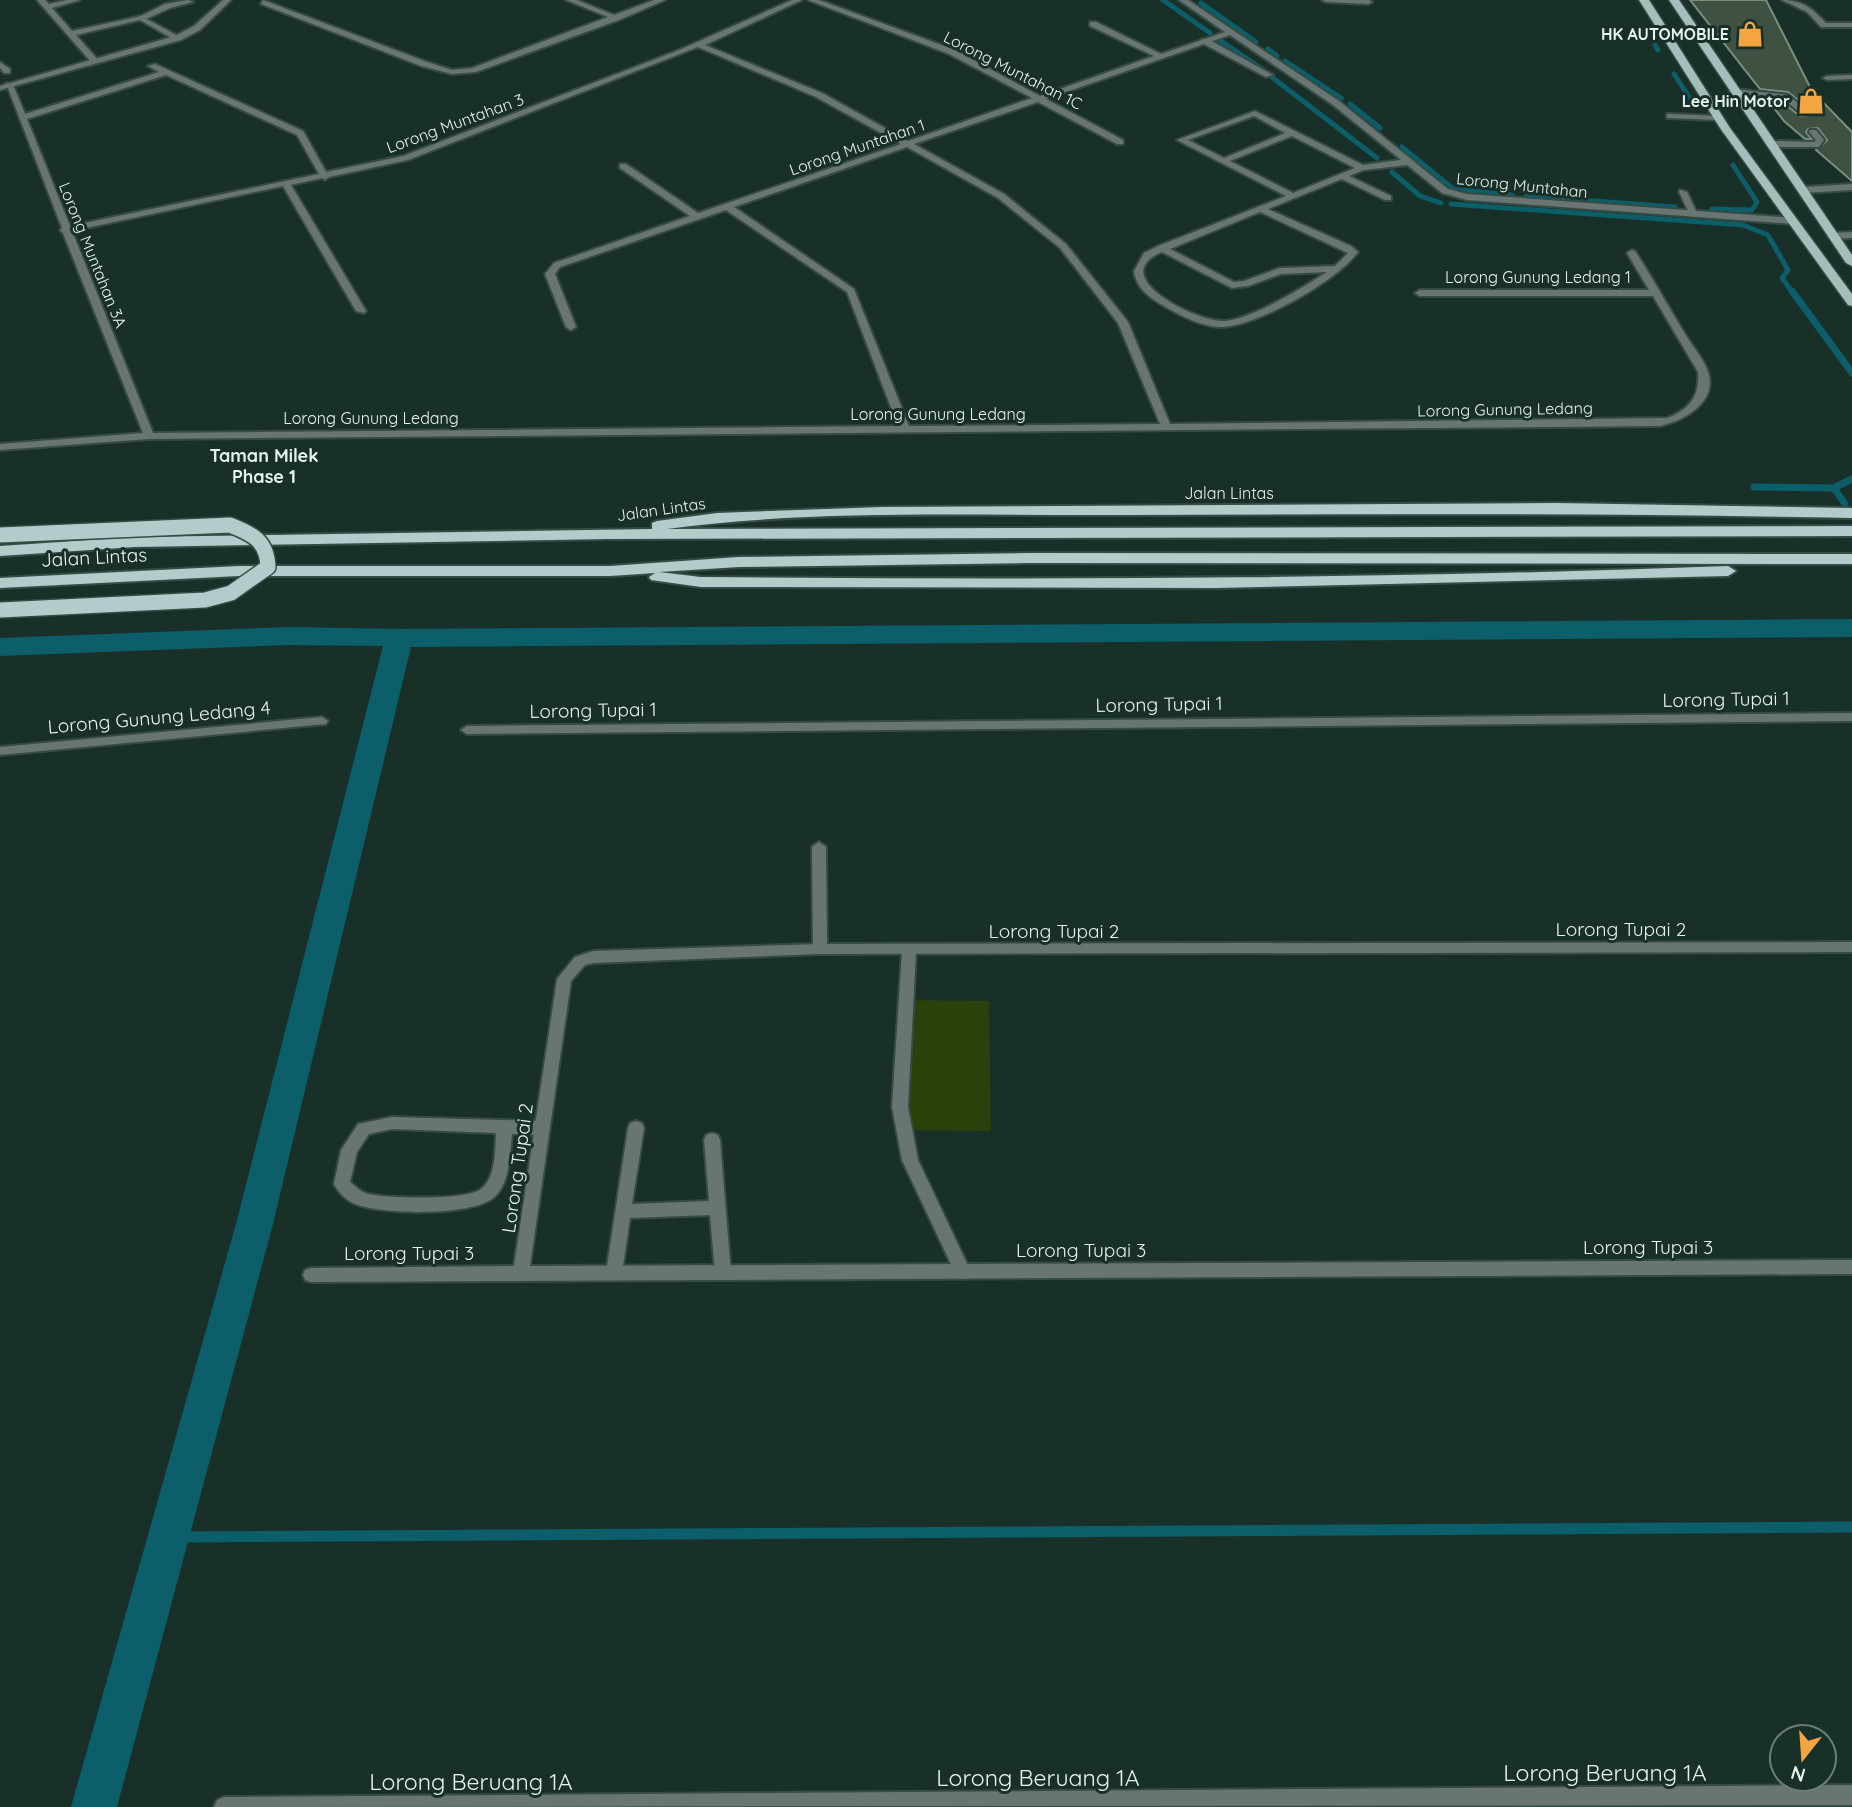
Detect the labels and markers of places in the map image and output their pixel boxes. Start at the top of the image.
shop icon: HK AUTOMOBILE [1735,19,1765,49]
place label: HK AUTOMOBILE [1601,24,1729,44]
shop icon: Lee Hin Motor [1796,86,1826,116]
place label: Lee Hin Motor [1682,91,1790,111]

